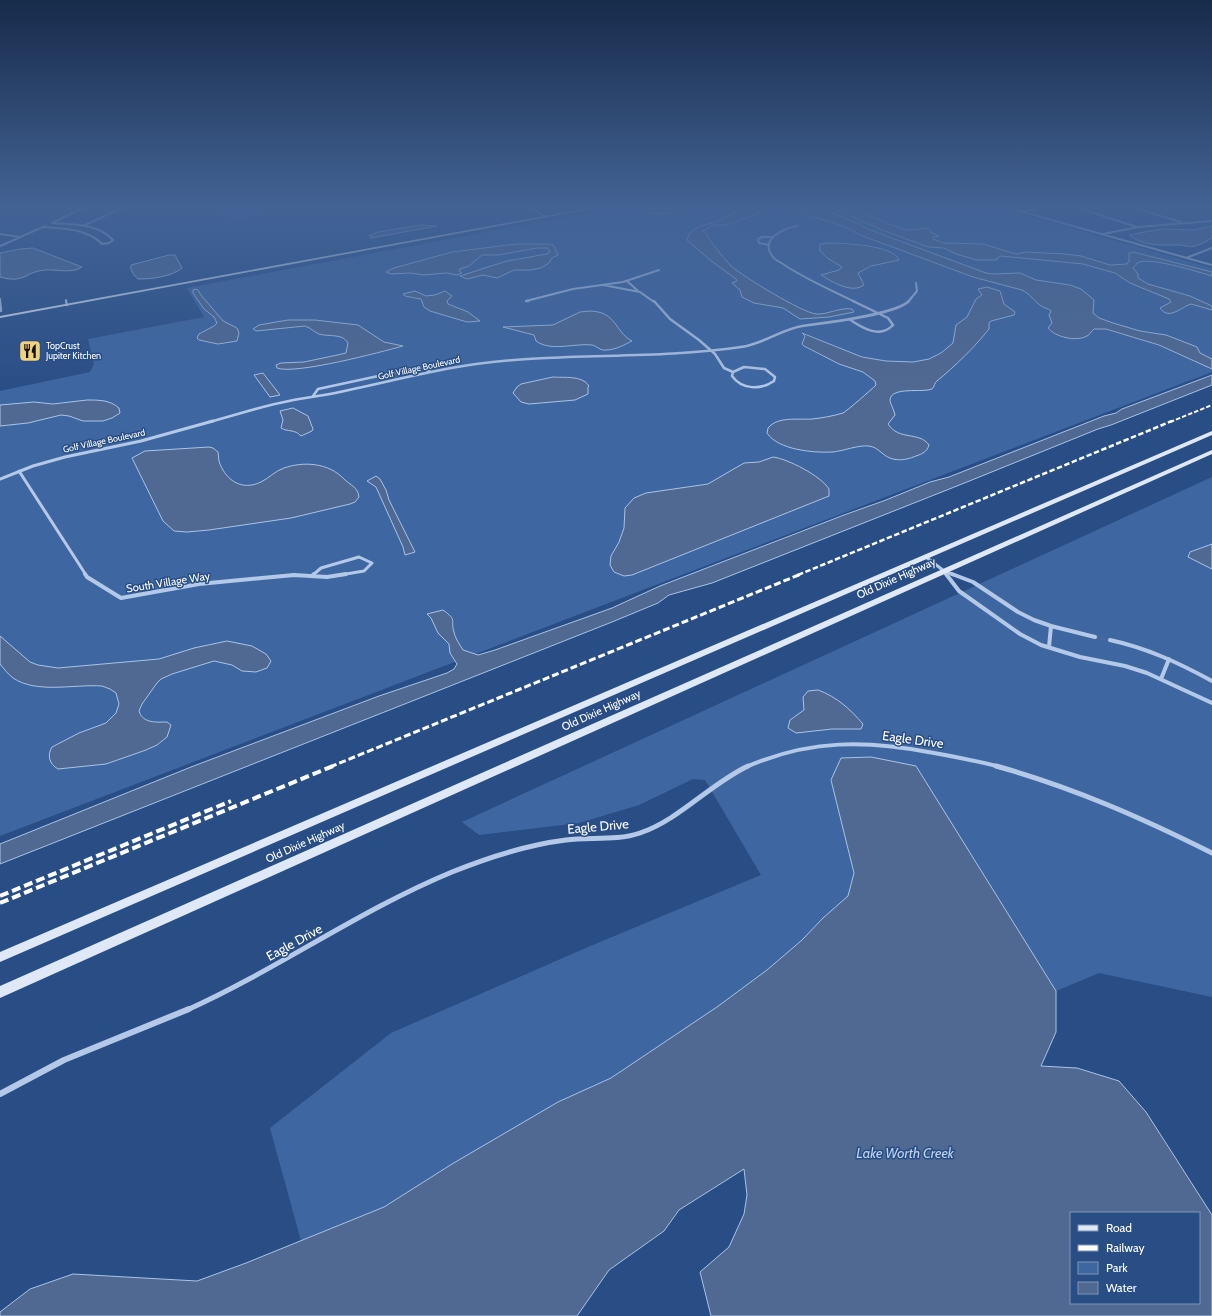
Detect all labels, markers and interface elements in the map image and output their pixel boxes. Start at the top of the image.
restaurant icon: TopCrust Jupiter Kitchen [17,338,43,364]
place label: TopCrust Jupiter Kitchen [45,340,101,361]
street label: Golf Village Boulevard [377,353,461,382]
street label: Golf Village Boulevard [62,426,146,455]
street label: Old Dixie Highway [854,554,938,602]
street label: South Village Way [125,568,211,596]
street label: Old Dixie Highway [559,686,643,734]
street label: Eagle Drive [881,727,945,751]
street label: Eagle Drive [567,815,630,837]
street label: Old Dixie Highway [263,818,347,866]
street label: Eagle Drive [263,920,325,964]
water label: Lake Worth Creek [856,1144,955,1162]
legend [1070,1212,1200,1304]
text: Road [1106,1220,1132,1235]
text: Railway [1106,1240,1144,1255]
text: Park [1106,1260,1128,1275]
text: Water [1106,1280,1137,1295]

